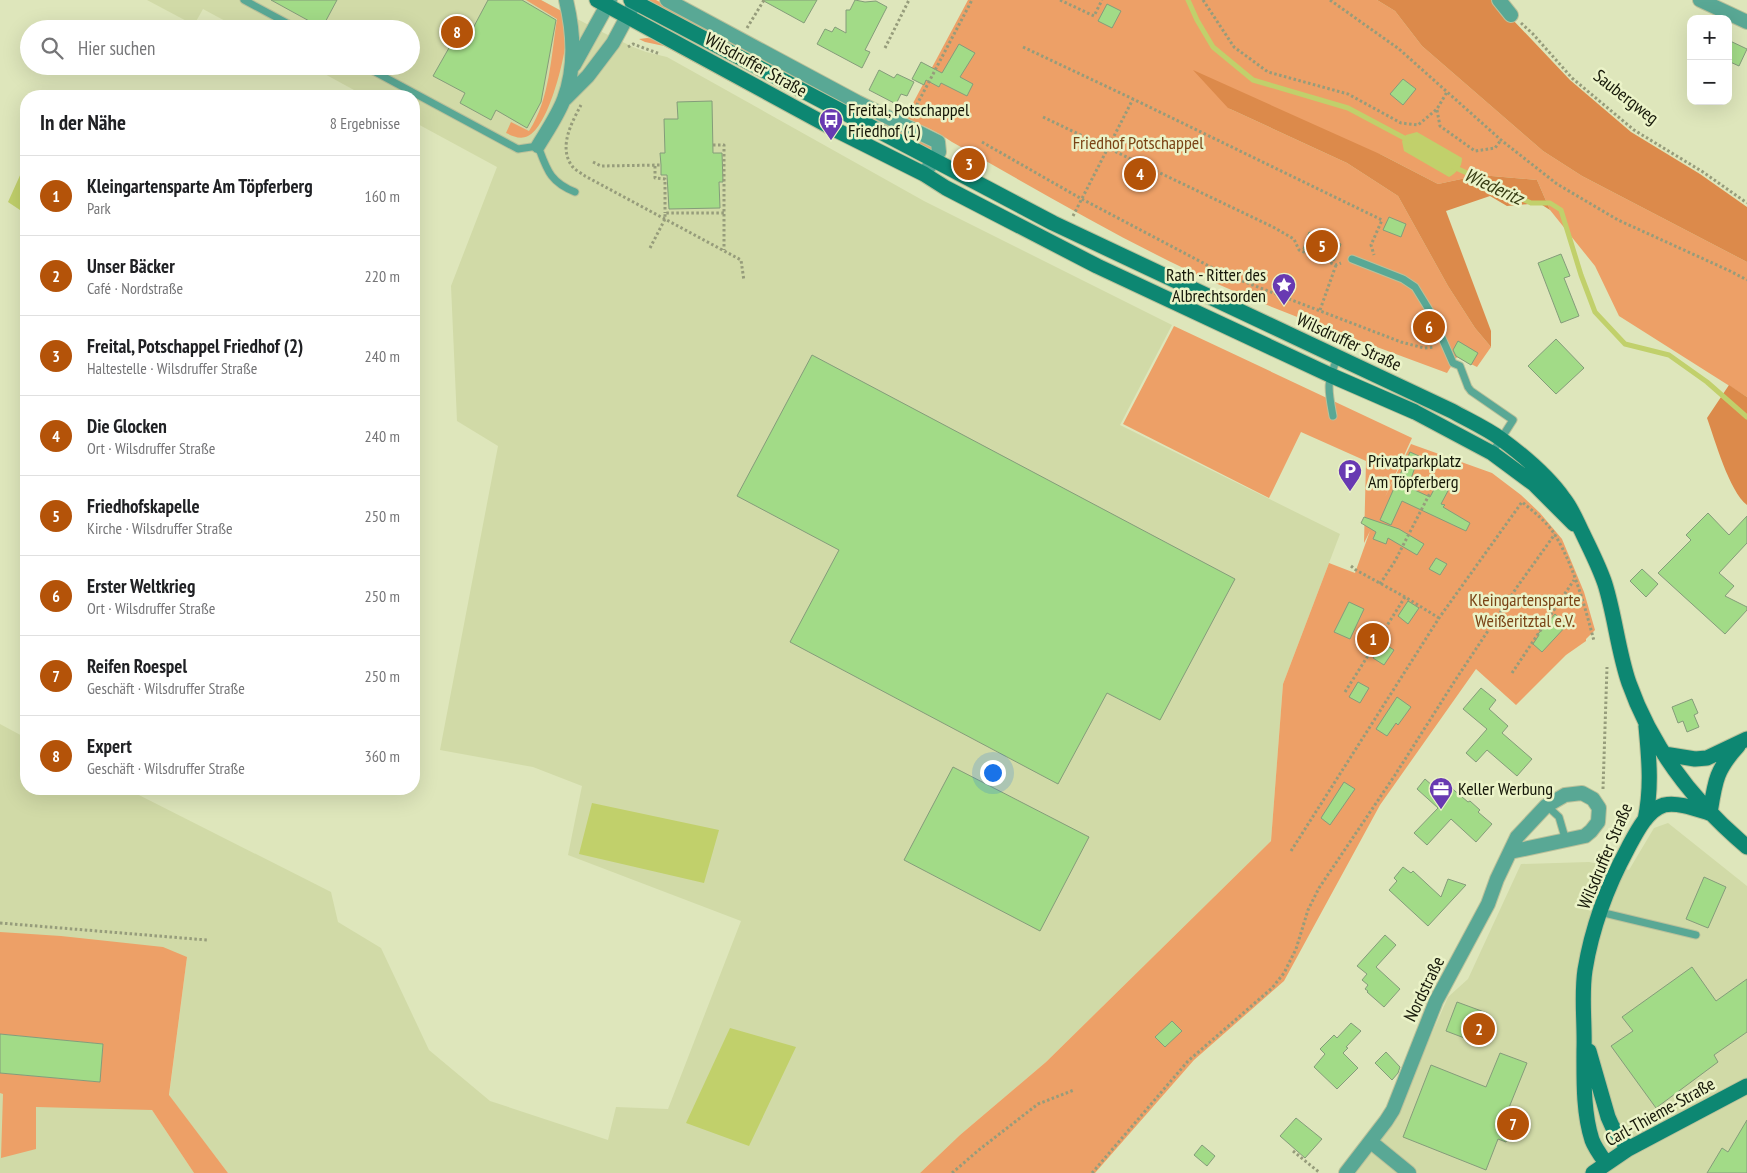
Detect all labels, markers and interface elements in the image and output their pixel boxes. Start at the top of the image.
pin: 8 [441,13,473,51]
map controls [1687,15,1732,105]
button: + [1687,15,1732,60]
search box [20,20,420,75]
street label: Wilsdruffer Straße [701,27,811,102]
icon: search [38,34,66,62]
text: Hier suchen [78,36,155,60]
button: − [1687,60,1732,105]
street label: Saubergweg [1589,64,1663,129]
place label: Freital, Potschappel Friedhof (1) [848,98,970,142]
bus stop icon: Freital, Potschappel Friedhof (1) [818,107,844,141]
text: In der Nähe [40,109,126,136]
text: 8 Ergebnisse [330,113,400,133]
park label: Friedhof Potschappel [1073,131,1204,154]
pin: 3 [953,145,985,183]
pin: 4 [1124,155,1156,193]
water label: Wiederitz [1461,162,1529,211]
text: Kleingartensparte Am Töpferberg [87,174,313,198]
text: 1 [52,186,60,206]
text: 160 m [365,186,400,206]
text: Park [87,198,111,218]
pin: 5 [1306,227,1338,265]
text: Unser Bäcker [87,254,175,278]
place label: Rath - Ritter des Albrechtsorden [1166,263,1266,307]
text: 2 [52,266,60,286]
text: 220 m [365,266,400,286]
place icon: Rath - Ritter des Albrechtsorden [1271,272,1297,306]
text: Café · Nordstraße [87,278,183,298]
street label: Wilsdruffer Straße [1293,307,1405,376]
pin: 6 [1413,308,1445,346]
text: Freital, Potschappel Friedhof (2) [87,334,303,358]
text: 3 [52,346,60,366]
text: 240 m [365,346,400,366]
text: Haltestelle · Wilsdruffer Straße [87,358,257,378]
text: Die Glocken [87,414,167,438]
text: 4 [52,426,60,446]
text: 240 m [365,426,400,446]
text: Ort · Wilsdruffer Straße [87,438,215,458]
place label: Privatparkplatz Am Töpferberg [1368,449,1461,493]
parking icon: Privatparkplatz Am Töpferberg [1337,458,1363,492]
text: Friedhofskapelle [87,494,200,518]
text: 5 [52,506,60,526]
text: 250 m [365,506,400,526]
text: Kirche · Wilsdruffer Straße [87,518,233,538]
text: Erster Weltkrieg [87,574,195,598]
text: 6 [52,586,60,606]
text: 250 m [365,586,400,606]
park label: Kleingartensparte Weißeritztal e.V. [1469,588,1581,632]
text: Ort · Wilsdruffer Straße [87,598,215,618]
pin: 1 [1357,620,1389,658]
text: Reifen Roespel [87,654,187,678]
text: 7 [52,666,60,686]
text: 250 m [365,666,400,686]
text: Geschäft · Wilsdruffer Straße [87,678,245,698]
text: Expert [87,734,132,758]
text: 8 [52,746,60,766]
text: 360 m [365,746,400,766]
text: Geschäft · Wilsdruffer Straße [87,758,245,778]
your location [980,760,1006,786]
office icon: Keller Werbung [1428,776,1454,810]
place label: Keller Werbung [1458,777,1553,800]
street label: Wilsdruffer Straße [1572,799,1637,912]
street label: Nordstraße [1398,952,1449,1025]
pin: 2 [1463,1010,1495,1048]
street label: Carl-Thieme-Straße [1601,1072,1719,1151]
pin: 7 [1497,1105,1529,1143]

